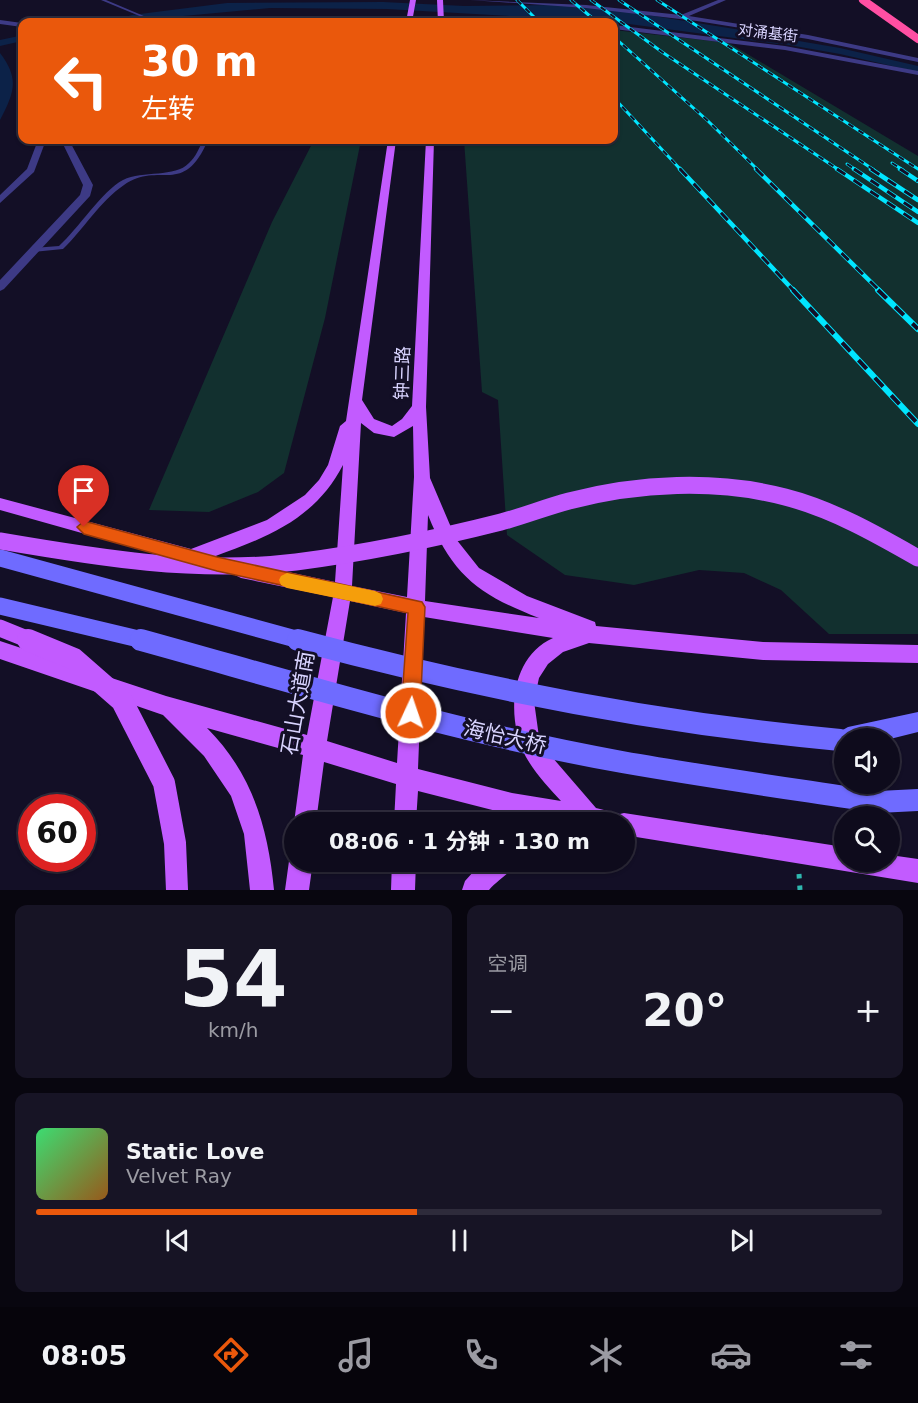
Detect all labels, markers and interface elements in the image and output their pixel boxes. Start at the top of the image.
street label: 对涌基街 [737,20,799,46]
text: 30 m [141,37,258,86]
icon: left [42,42,120,120]
text: 左转 [141,93,195,124]
street label: 钟三路 [391,346,413,400]
pin [58,465,109,527]
icon: arrive [67,474,100,507]
street label: 石山大道南 [277,649,319,757]
position arrow [379,681,443,745]
street label: 海怡大桥 [461,716,549,758]
map controls [834,728,900,872]
button: sound [834,728,900,794]
speed limit sign: 60 [18,794,96,872]
button: search [834,806,900,872]
text: 08:06 · 1 分钟 · 130 m [329,829,590,854]
text: 54 [179,934,288,1024]
text: 空调 [488,952,528,976]
text: 20° [642,984,727,1037]
text: − [488,991,515,1030]
text: + [854,991,882,1030]
text: km/h [208,1018,258,1042]
text: Static Love [126,1139,264,1164]
text: Velvet Ray [126,1164,232,1188]
icon: previous [161,1224,194,1257]
icon: pause [443,1224,476,1257]
icon: next [725,1224,758,1257]
icon: directions [210,1334,252,1376]
icon: music [335,1334,377,1376]
icon: phone [460,1334,502,1376]
icon: climate [585,1334,627,1376]
icon: car [710,1334,752,1376]
icon: filters [835,1334,877,1376]
text: 08:05 [41,1340,127,1371]

